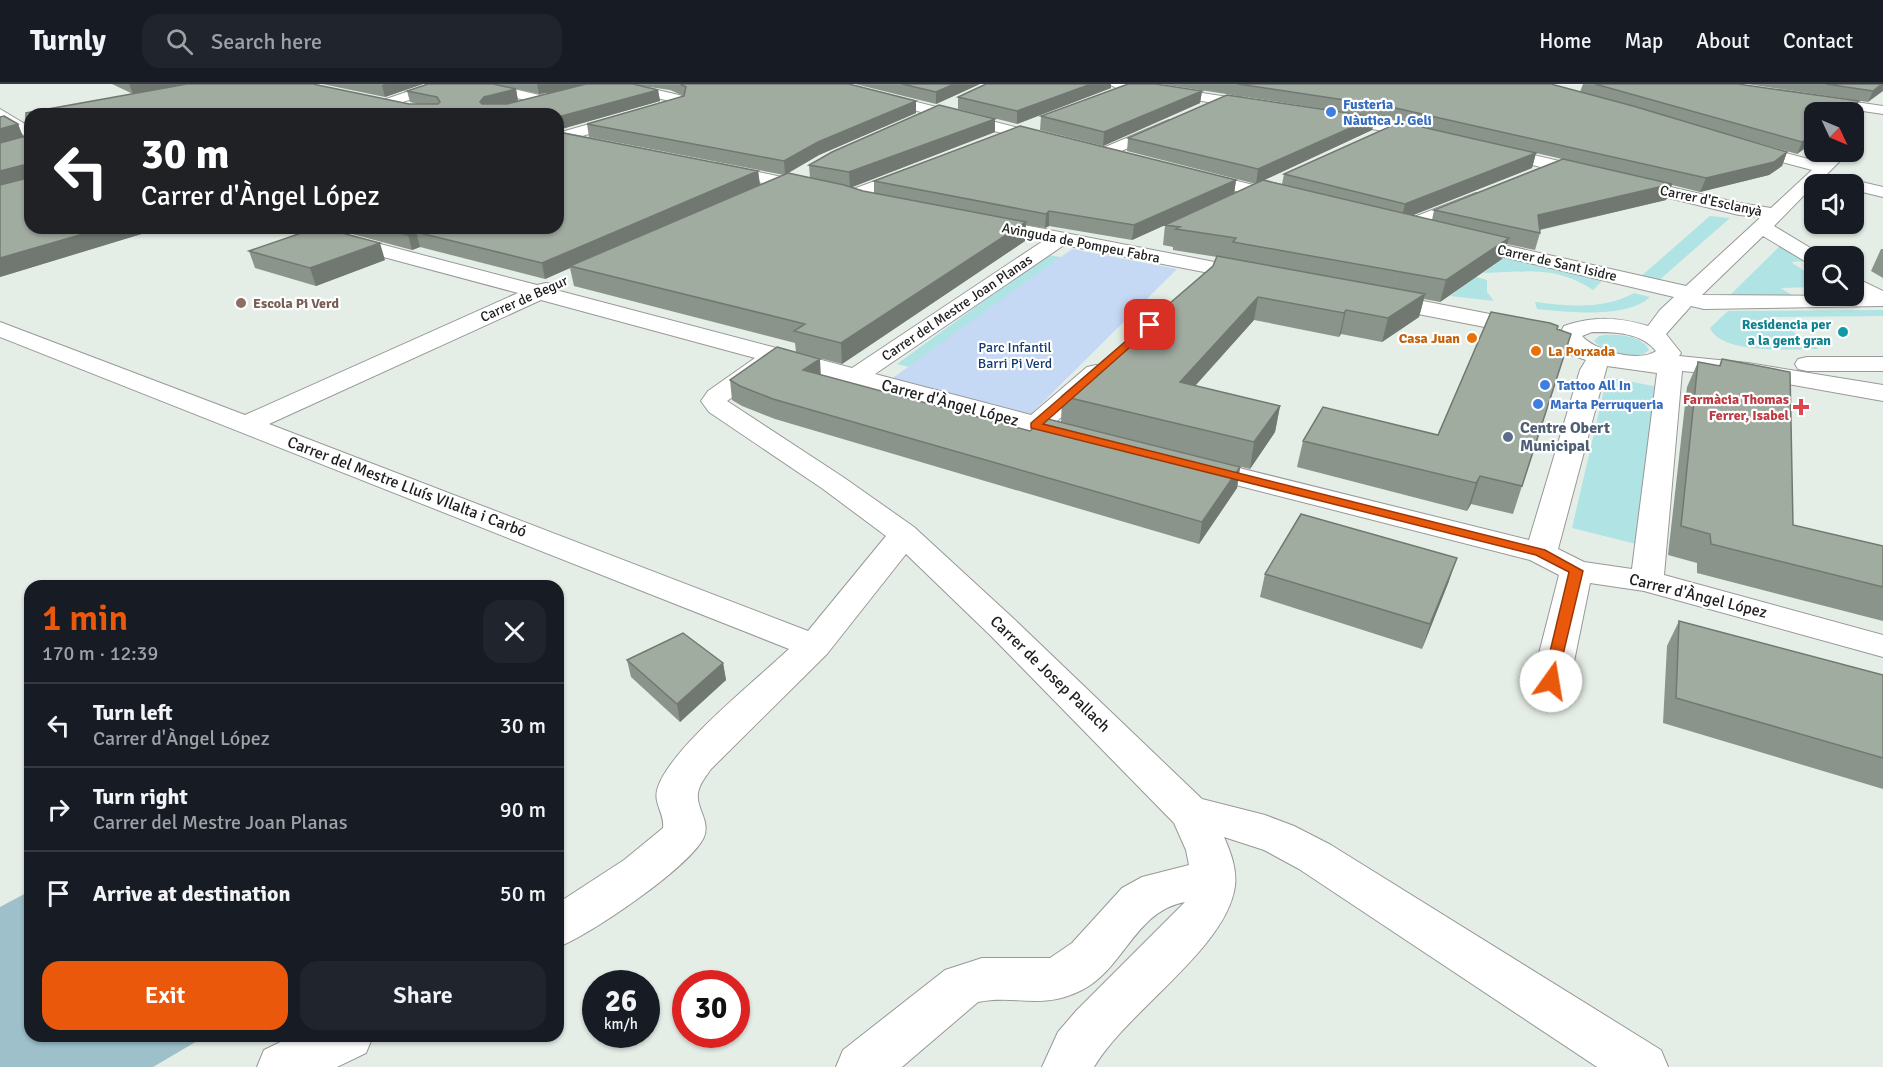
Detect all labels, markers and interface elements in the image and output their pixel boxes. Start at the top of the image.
search box [142,14,562,68]
text: Turnly [30,24,106,58]
icon: search [163,25,196,58]
text: Search here [211,28,322,55]
text: Home [1539,28,1592,54]
text: Map [1625,28,1663,54]
text: About [1696,28,1750,54]
text: Contact [1783,28,1853,54]
place label: Fusteria Nàutica J. Geli [1343,96,1432,129]
north arrow [1804,102,1864,162]
map controls [1804,102,1864,306]
marker: Fusteria Nàutica J. Geli [1324,105,1338,119]
text: 30 m [141,129,230,180]
icon: left [42,132,120,210]
button: sound [1804,174,1864,234]
text: Carrer d'Àngel López [141,180,380,213]
street label: Carrer d'Esclanyà [1658,182,1764,220]
street label: Avinguda de Pompeu Fabra [1000,219,1162,267]
street label: Carrer de Sant Isidre [1496,241,1618,285]
button: search [1804,246,1864,306]
street label: Carrer del Mestre Joan Planas [878,251,1036,365]
street label: Carrer de Begur [478,272,571,326]
place label: Escola Pi Verd [253,295,339,312]
marker: Escola Pi Verd [234,296,248,310]
pin [1124,299,1175,350]
icon: arrive [1133,308,1166,341]
place label: Residencia per a la gent gran [1742,316,1831,349]
marker: Residencia per a la gent gran [1836,325,1850,339]
place label: Casa Juan [1399,330,1460,347]
marker: Casa Juan [1465,331,1479,345]
park label: Parc Infantil Barri Pi Verd [978,339,1052,372]
place label: La Porxada [1548,343,1615,360]
marker: La Porxada [1529,344,1543,358]
street label: Carrer d'Àngel López [879,375,1021,431]
place label: Tattoo All In [1557,377,1631,394]
marker: Tattoo All In [1538,378,1552,392]
place label: Farmàcia Thomas Ferrer, Isabel [1683,391,1790,424]
place label: Marta Perruqueria [1550,396,1663,413]
marker: Marta Perruqueria [1531,397,1545,411]
marker: Farmàcia Thomas Ferrer, Isabel [1794,400,1808,414]
place label: Centre Obert Municipal [1520,418,1610,456]
marker: Centre Obert Municipal [1501,430,1515,444]
street label: Carrer del Mestre Lluís VIlalta i Carbó [285,432,529,542]
street label: Carrer d'Àngel López [1627,569,1769,623]
text: 1 min [42,596,128,641]
button: close [483,600,546,663]
street label: Carrer de Josep Pallach [986,611,1114,737]
text: 170 m · 12:39 [42,641,158,666]
position arrow [1519,649,1583,713]
text: Turn left [93,699,173,726]
icon: left [42,709,75,742]
text: 30 m [500,712,546,739]
text: Carrer d'Àngel López [93,726,270,751]
text: Turn right [93,783,188,810]
icon: right [42,793,75,826]
text: 90 m [500,796,546,823]
text: Carrer del Mestre Joan Planas [93,810,347,835]
icon: arrive [42,877,75,910]
text: Arrive at destination [93,880,290,907]
text: 50 m [500,880,546,907]
button: Exit [42,961,288,1030]
button: Share [300,961,546,1030]
speed limit sign: 30 [672,970,750,1048]
text: 26 [605,983,637,1020]
text: km/h [604,1015,638,1033]

